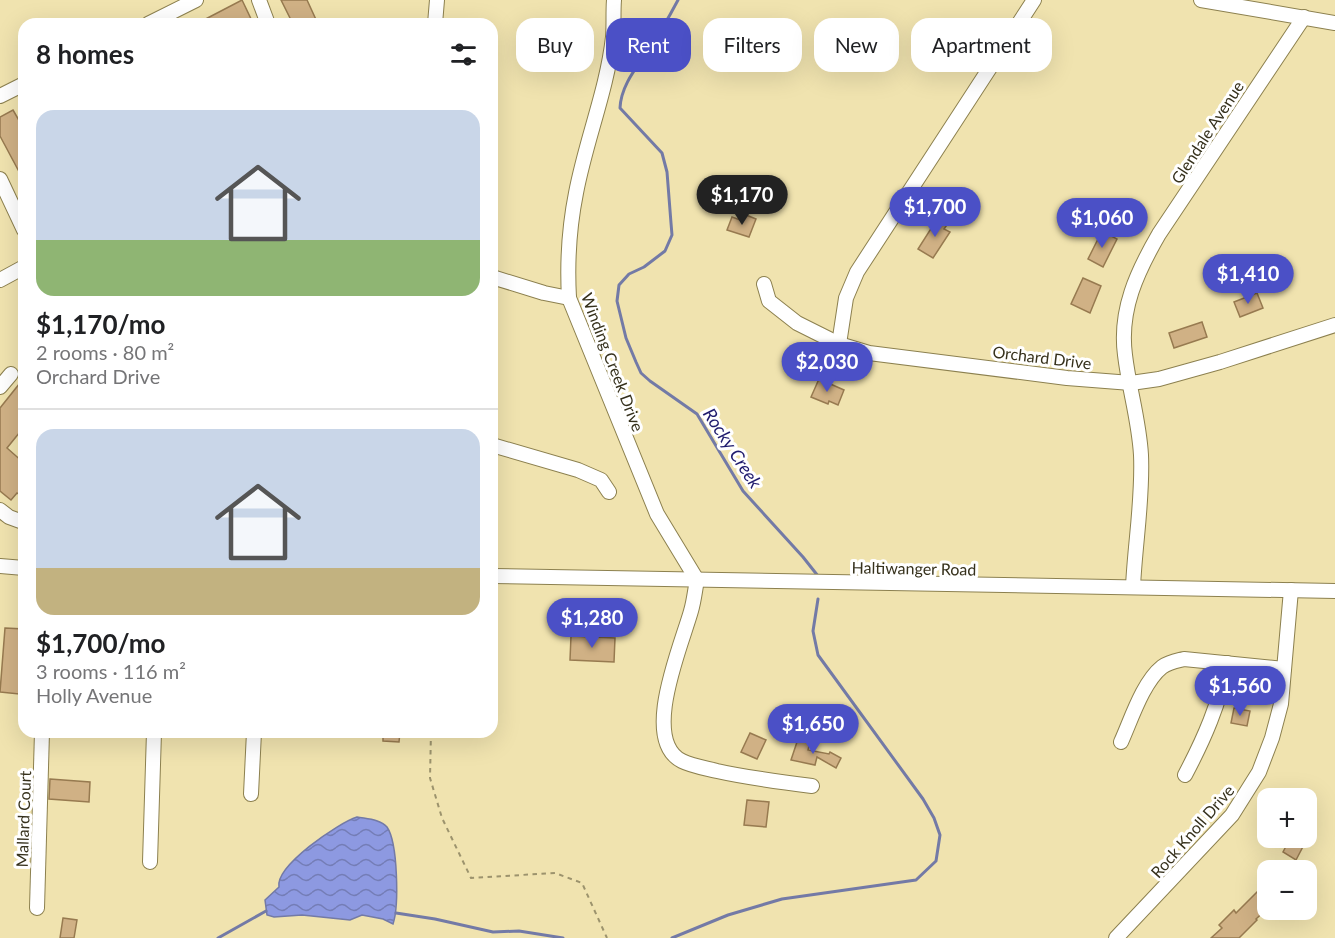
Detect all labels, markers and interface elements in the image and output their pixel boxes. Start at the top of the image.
chip: Buy [516,18,594,72]
chip: Rent [606,18,691,72]
chip: Filters [703,18,802,72]
chip: New [814,18,899,72]
chip: Apartment [911,18,1052,72]
text: 8 homes [36,38,134,70]
icon: filters [447,38,480,71]
street label: Glendale Avenue [1167,77,1247,187]
icon: home [204,149,312,257]
pin: $1,170 [693,175,791,226]
text: $1,170 [711,182,773,206]
pin: $1,700 [886,187,984,238]
text: $1,700 [904,194,966,218]
pin: $1,060 [1053,198,1151,249]
text: $1,060 [1071,205,1133,229]
pin: $1,410 [1199,254,1297,305]
text: $1,410 [1217,261,1279,285]
street label: Winding Creek Drive [578,290,648,434]
text: $1,170/mo [36,308,166,340]
text: 2 rooms · 80 m² [36,340,174,364]
pin: $2,030 [778,342,876,393]
street label: Orchard Drive [992,342,1092,372]
text: $2,030 [796,349,858,373]
text: Orchard Drive [36,364,160,388]
water label: Rocky Creek [699,404,767,493]
icon: home [204,468,312,576]
street label: Haltiwanger Road [852,557,976,579]
pin: $1,280 [543,598,641,649]
text: $1,280 [561,605,623,629]
text: $1,700/mo [36,627,166,659]
text: 3 rooms · 116 m² [36,659,186,683]
pin: $1,560 [1191,666,1289,717]
text: $1,560 [1209,673,1271,697]
text: Holly Avenue [36,683,152,707]
pin: $1,650 [764,704,862,755]
text: $1,650 [782,711,844,735]
street label: Mallard Court [12,770,34,868]
street label: Rock Knoll Drive [1147,781,1237,881]
map controls [1257,788,1317,920]
button: + [1257,788,1317,848]
button: − [1257,860,1317,920]

